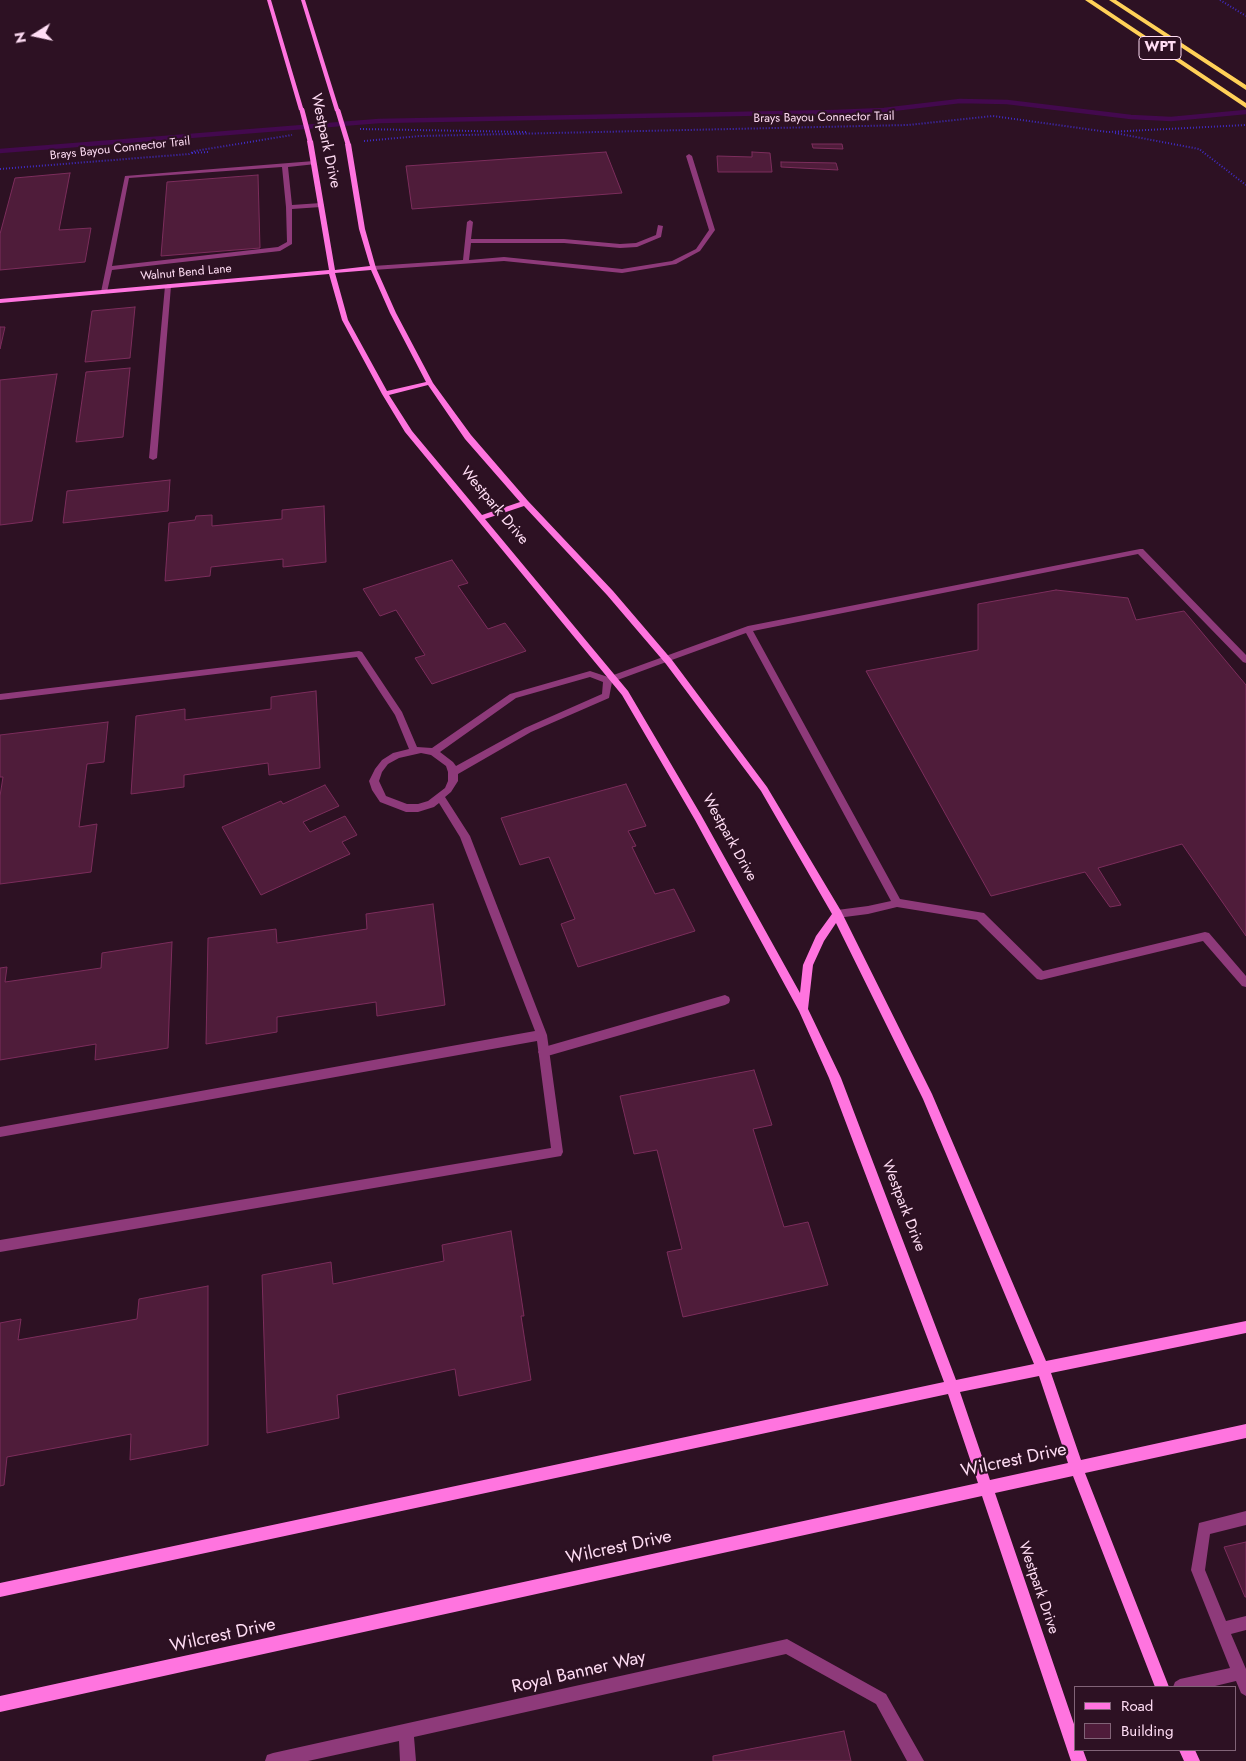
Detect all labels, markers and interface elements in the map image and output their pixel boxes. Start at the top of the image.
north arrow [10,10,60,60]
text: N [9,30,31,45]
road number: WPT [1139,36,1181,59]
street label: Westpark Drive [306,92,344,190]
street label: Brays Bayou Connector Trail [753,110,895,126]
street label: Brays Bayou Connector Trail [49,134,191,164]
street label: Walnut Bend Lane [140,262,232,284]
street label: Westpark Drive [456,463,532,549]
street label: Westpark Drive [698,791,760,885]
street label: Westpark Drive [877,1158,929,1254]
street label: Wilcrest Drive [959,1439,1069,1483]
street label: Wilcrest Drive [564,1526,674,1570]
street label: Westpark Drive [1014,1540,1062,1636]
street label: Wilcrest Drive [168,1614,278,1658]
street label: Royal Banner Way [510,1647,648,1699]
legend [1074,1686,1236,1751]
text: Road [1121,1695,1153,1717]
text: Building [1121,1720,1173,1742]

